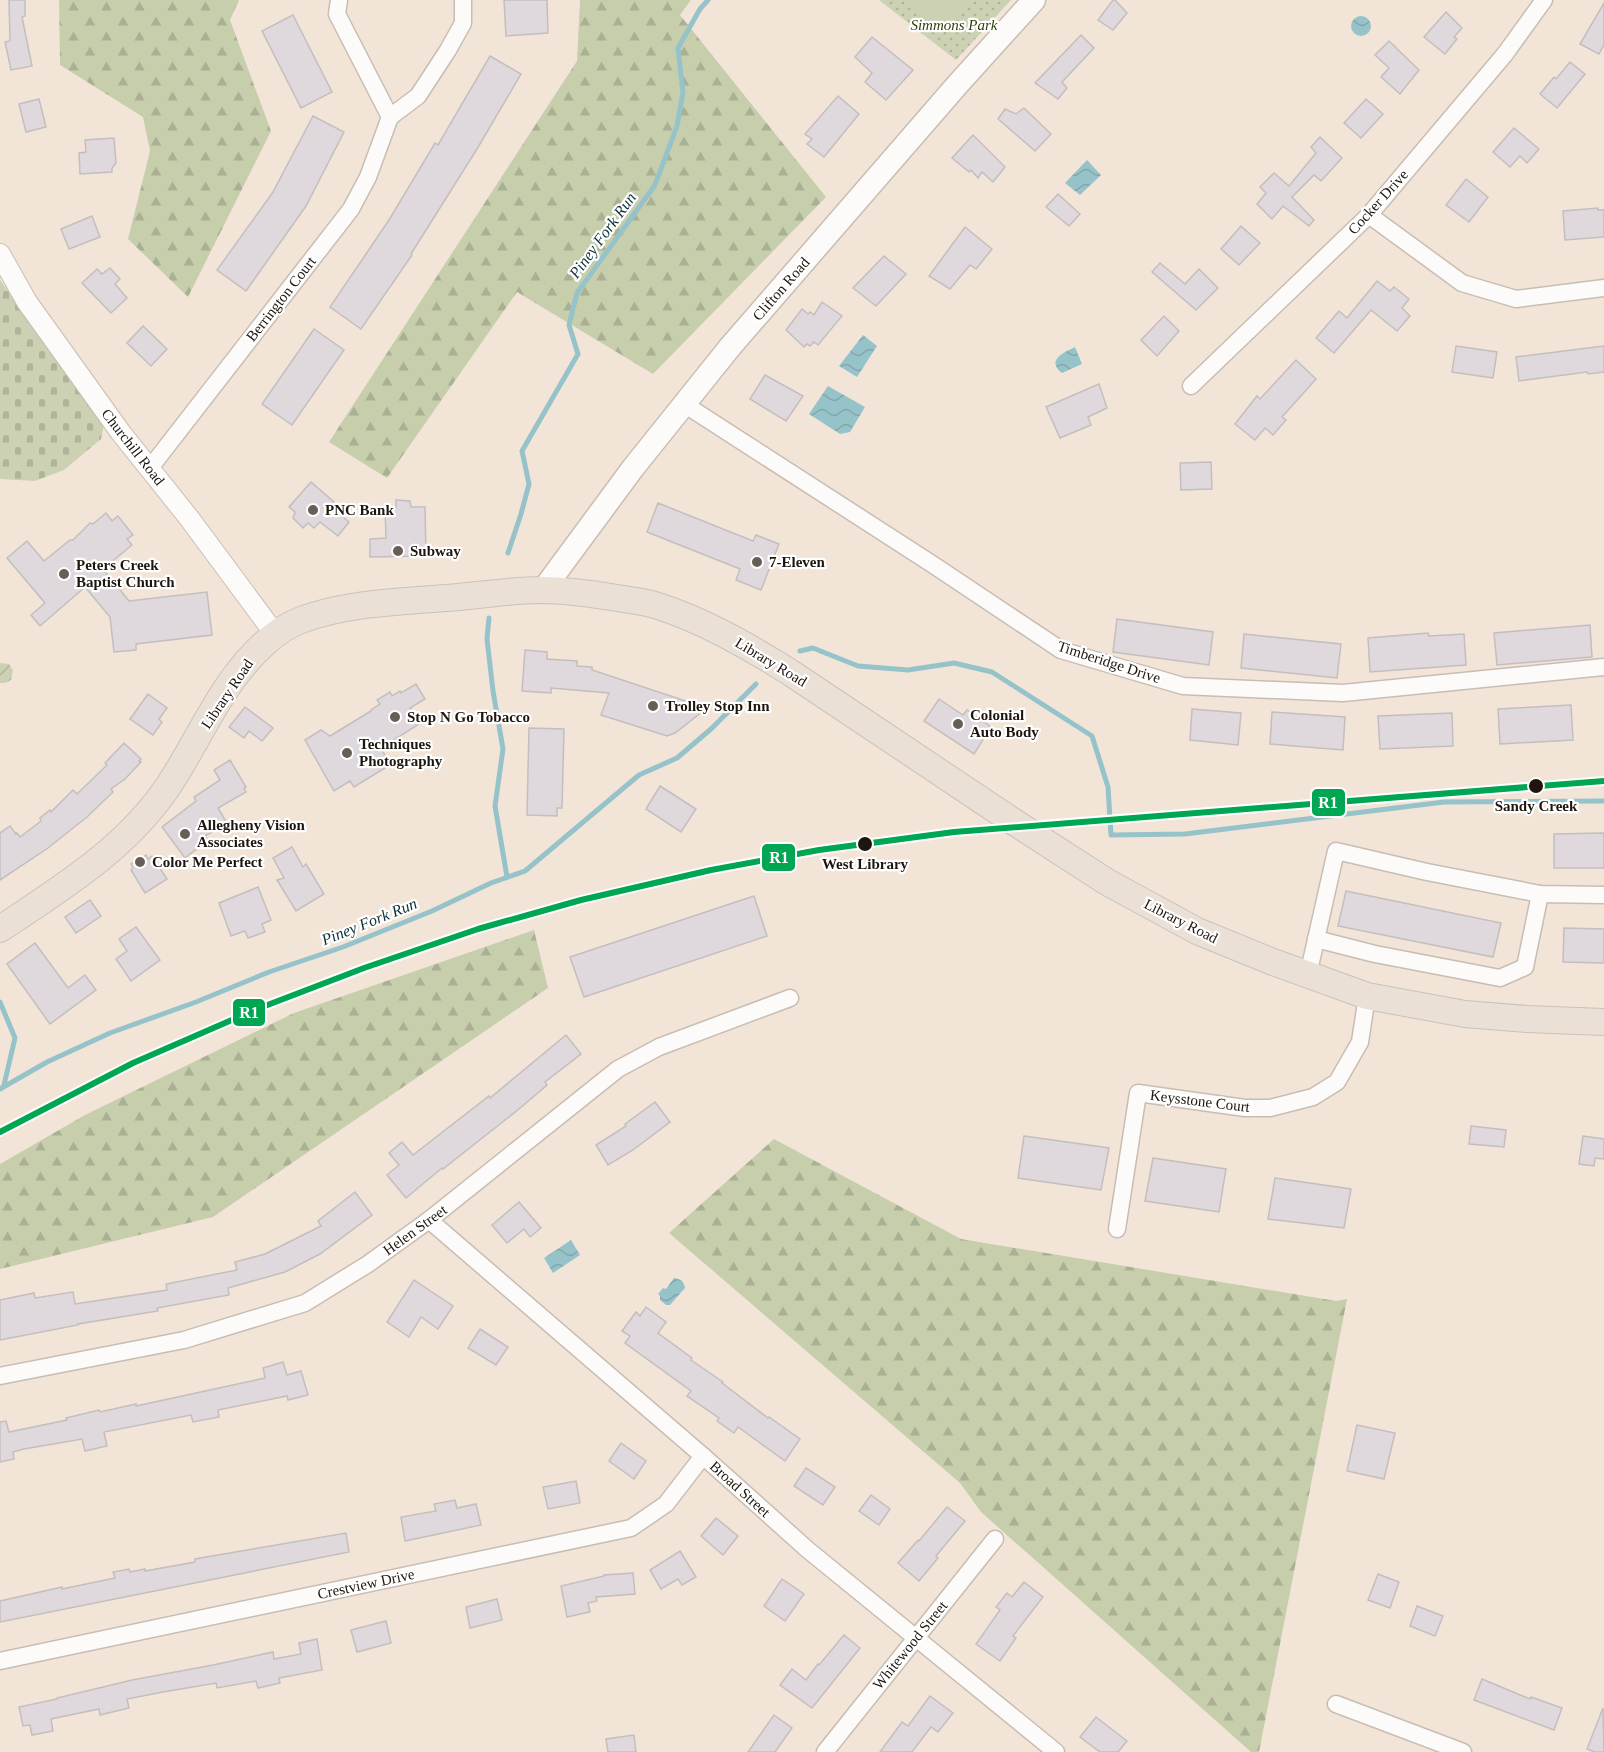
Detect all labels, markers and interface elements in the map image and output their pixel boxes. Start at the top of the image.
park label: Simmons Park [910,17,998,33]
street label: Cocker Drive [1345,166,1411,238]
water label: Piney Fork Run [565,189,640,283]
street label: Berrington Court [243,253,319,344]
street label: Clifton Road [749,254,813,324]
street label: Churchill Road [98,406,168,489]
place label: PNC Bank [325,502,394,518]
marker: PNC Bank [306,503,320,517]
place label: Subway [410,543,461,559]
marker: Subway [391,544,405,558]
place label: 7-Eleven [769,554,825,570]
marker: 7-Eleven [750,555,764,569]
place label: Peters Creek Baptist Church [76,557,175,590]
marker: Peters Creek Baptist Church [57,567,71,581]
street label: Library Road [732,634,810,690]
street label: Timberidge Drive [1055,638,1163,686]
street label: Library Road [198,656,256,732]
place label: Trolley Stop Inn [665,698,770,714]
marker: Trolley Stop Inn [646,699,660,713]
place label: Colonial Auto Body [970,707,1039,740]
place label: Stop N Go Tobacco [407,709,530,725]
marker: Stop N Go Tobacco [388,710,402,724]
marker: Colonial Auto Body [951,717,965,731]
place label: Techniques Photography [359,736,443,769]
marker: Techniques Photography [340,746,354,760]
marker: Sandy Creek [1527,777,1545,795]
line badge: R1 [1311,788,1346,817]
text: R1 [1318,794,1338,811]
place label: Sandy Creek [1495,798,1578,814]
place label: Allegheny Vision Associates [197,817,306,850]
marker: Allegheny Vision Associates [178,827,192,841]
marker: West Library [856,835,874,853]
line badge: R1 [761,843,796,872]
text: R1 [769,849,789,866]
place label: Color Me Perfect [152,854,263,870]
marker: Color Me Perfect [133,855,147,869]
place label: West Library [822,856,909,872]
water label: Piney Fork Run [318,895,420,950]
street label: Library Road [1142,896,1221,947]
line badge: R1 [232,998,266,1027]
text: R1 [239,1004,259,1021]
street label: Keysstone Court [1149,1087,1252,1115]
street label: Helen Street [380,1201,451,1258]
street label: Broad Street [707,1458,774,1521]
street label: Crestview Drive [316,1566,416,1602]
street label: Whitewood Street [870,1597,951,1692]

